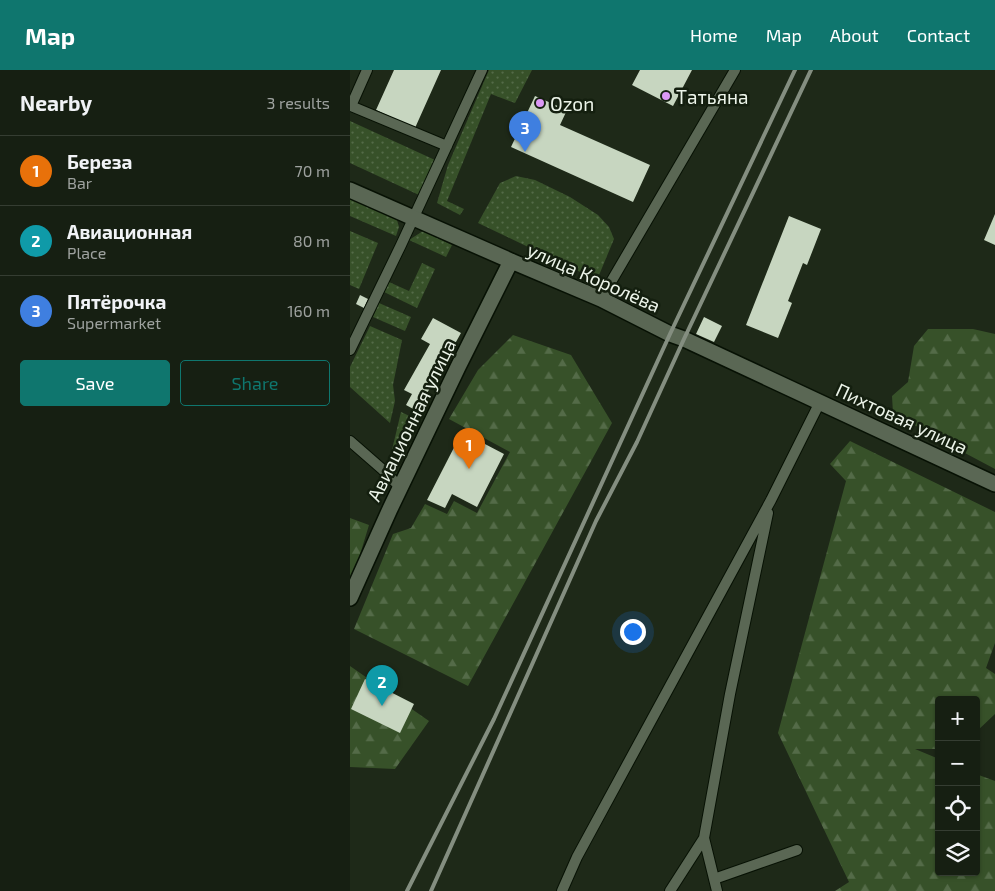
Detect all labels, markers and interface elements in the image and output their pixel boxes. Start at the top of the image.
text: Map [25,21,75,50]
text: Home [690,24,738,46]
text: Map [766,24,802,46]
text: About [830,24,879,46]
text: Contact [907,24,970,46]
place label: Татьяна [676,85,749,108]
text: Nearby [20,90,92,115]
marker: Татьяна [660,90,672,102]
place label: Ozon [550,92,594,115]
text: 3 results [267,93,330,112]
marker: Ozon [534,97,546,109]
pin: 3 [509,111,541,152]
text: Береза [67,150,132,173]
text: 1 [33,161,39,180]
text: 70 m [295,161,330,180]
text: Bar [67,173,92,192]
text: Авиационная [67,220,192,243]
text: 2 [31,231,41,250]
text: 80 m [293,231,330,250]
street label: улица Королёва [524,237,664,318]
text: Place [67,243,106,262]
text: Пятёрочка [67,290,166,313]
text: 3 [31,301,41,320]
text: 160 m [287,301,330,320]
text: Supermarket [67,313,161,332]
street label: Авиационная улица [362,335,461,505]
button: Save [20,360,170,406]
button: Share [180,360,330,406]
street label: Пихтовая улица [832,377,971,459]
pin: 1 [453,428,485,469]
your location [620,619,646,645]
pin: 2 [366,665,398,706]
map controls [935,696,980,876]
button: + [935,696,980,741]
button: − [935,741,980,786]
button: locate [935,786,980,831]
button: layers [935,831,980,876]

